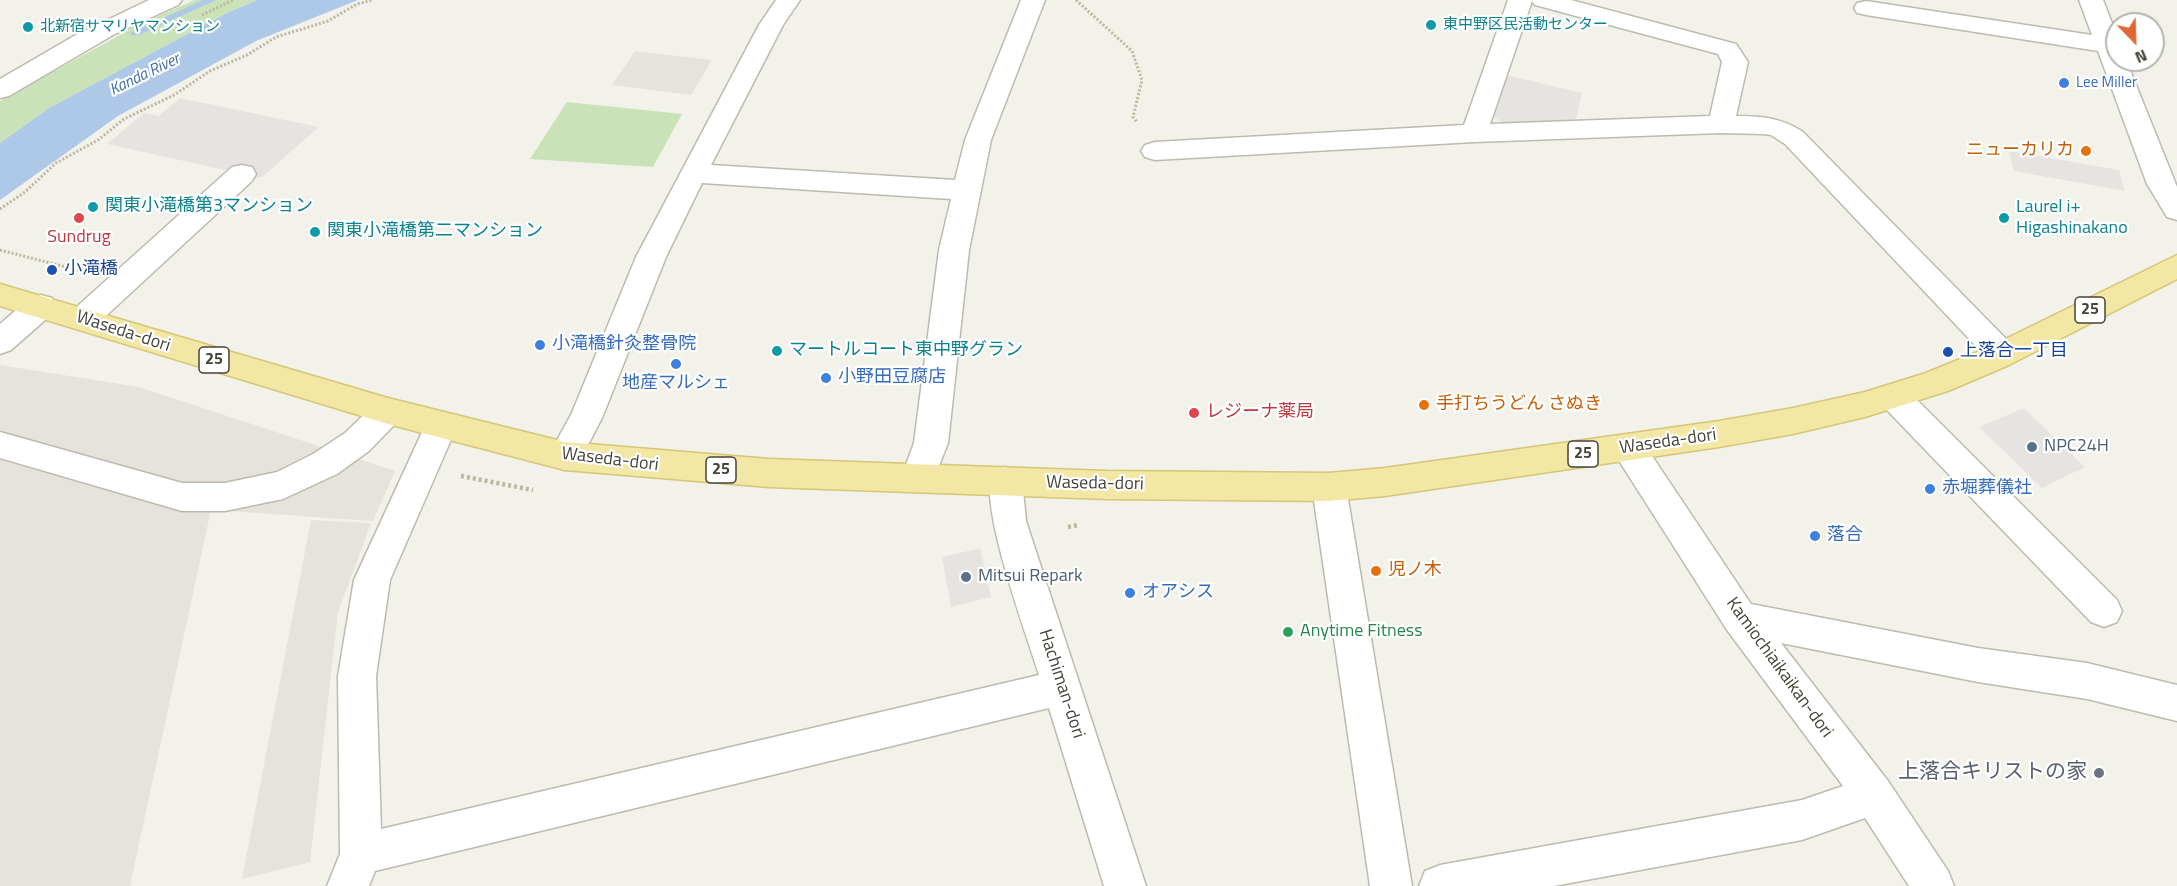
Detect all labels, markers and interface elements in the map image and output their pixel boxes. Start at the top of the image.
north arrow [2105,12,2165,72]
place label: 東中野区民活動センター [1443,16,1608,34]
place label: 北新宿サマリヤマンション [40,18,220,36]
marker: 東中野区民活動センター [1424,18,1438,32]
marker: 北新宿サマリヤマンション [21,20,35,34]
text: N [2131,44,2151,70]
water label: Kanda River [107,50,183,100]
place label: Lee Miller [2076,74,2137,92]
marker: Lee Miller [2057,76,2071,90]
place label: ニューカリカ [1966,140,2074,162]
marker: ニューカリカ [2079,144,2093,158]
place label: 関東小滝橋第3マンション [105,196,313,218]
place label: Laurel i+ Higashinakano [2016,197,2128,240]
marker: 関東小滝橋第3マンション [86,200,100,214]
marker: Sundrug [72,211,86,225]
marker: Laurel i+ Higashinakano [1997,211,2011,225]
place label: 関東小滝橋第二マンション [327,221,543,243]
marker: 関東小滝橋第二マンション [308,225,322,239]
place label: Sundrug [47,227,111,249]
place label: 小滝橋 [64,259,118,281]
marker: 小滝橋 [45,263,59,277]
road number: 25 [2075,297,2105,323]
street label: Waseda-dori [73,307,173,357]
place label: 小滝橋針灸整骨院 [552,334,696,356]
marker: 小滝橋針灸整骨院 [533,338,547,352]
place label: マートルコート東中野グラン [789,340,1023,362]
place label: 上落合一丁目 [1960,341,2068,363]
marker: マートルコート東中野グラン [770,344,784,358]
marker: 上落合一丁目 [1941,345,1955,359]
road number: 25 [199,347,229,373]
marker: 地産マルシェ [669,357,683,371]
place label: 小野田豆腐店 [838,367,946,389]
marker: 小野田豆腐店 [819,371,833,385]
place label: 地産マルシェ [622,373,730,395]
place label: 手打ちうどん さぬき [1436,394,1602,416]
marker: 手打ちうどん さぬき [1417,398,1431,412]
place label: レジーナ薬局 [1206,402,1314,424]
marker: レジーナ薬局 [1187,406,1201,420]
street label: Waseda-dori [1618,425,1718,459]
place label: NPC24H [2044,436,2109,458]
marker: NPC24H [2025,440,2039,454]
road number: 25 [1568,441,1598,467]
street label: Waseda-dori [560,443,660,477]
road number: 25 [706,457,736,483]
street label: Waseda-dori [1046,472,1144,496]
place label: 赤堀葬儀社 [1942,478,2032,500]
marker: 赤堀葬儀社 [1923,482,1937,496]
place label: 落合 [1827,525,1863,547]
marker: 落合 [1808,529,1822,543]
place label: 児ノ木 [1388,560,1442,582]
marker: 児ノ木 [1369,564,1383,578]
place label: Mitsui Repark [978,566,1083,588]
marker: Mitsui Repark [959,570,973,584]
place label: オアシス [1142,582,1214,604]
marker: オアシス [1123,586,1137,600]
street label: Kamiochiaikaikan-dori [1721,594,1837,742]
place label: Anytime Fitness [1300,621,1423,643]
marker: Anytime Fitness [1281,625,1295,639]
street label: Hachiman-dori [1033,627,1089,741]
place label: 上落合キリストの家 [1898,760,2087,786]
marker: 上落合キリストの家 [2092,766,2106,780]

